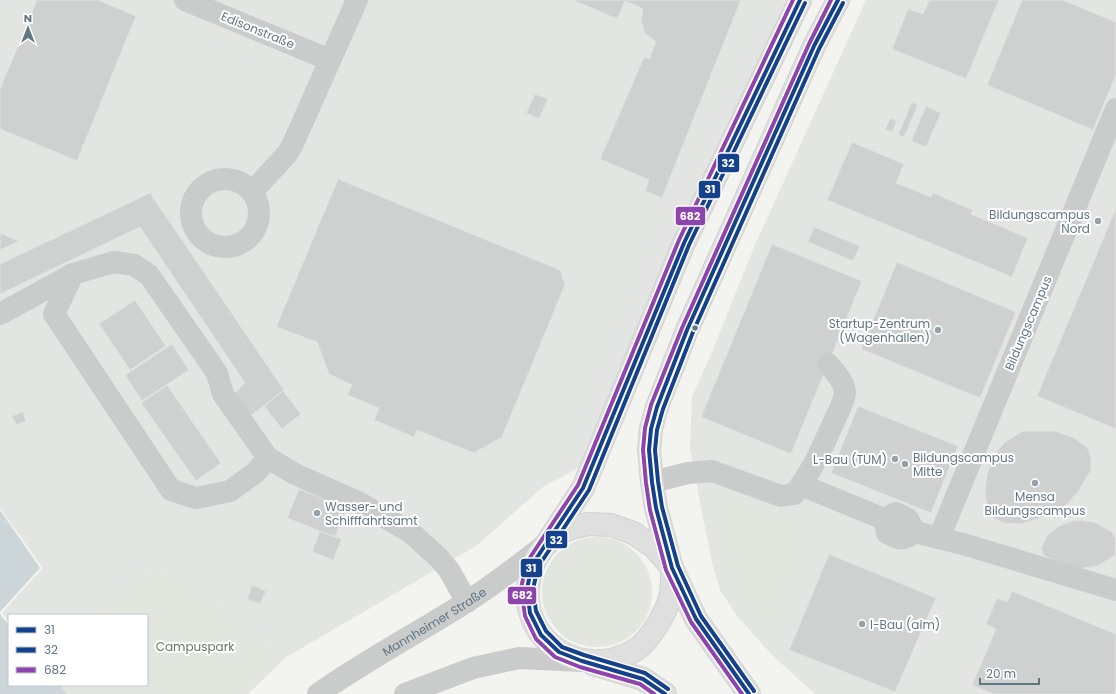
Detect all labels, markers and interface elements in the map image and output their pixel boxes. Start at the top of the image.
north arrow [8,8,48,48]
street label: Edisonstraße [219,8,297,52]
text: N [24,10,32,26]
line badge: 32 [717,153,740,173]
text: 32 [722,155,734,171]
line badge: 31 [698,180,721,199]
text: 31 [705,181,715,197]
line badge: 682 [675,206,706,226]
place label: Bildungscampus Nord [989,206,1090,237]
text: 682 [680,208,700,224]
marker: Bildungscampus Nord [1093,216,1103,226]
street label: Bildungscampus [1000,273,1056,373]
place label: Startup-Zentrum (Wagenhallen) [829,315,930,346]
unlabelled marker [690,323,700,333]
marker: Startup-Zentrum (Wagenhallen) [933,325,943,335]
place label: Bildungscampus Mitte [913,449,1014,480]
place label: L-Bau (TUM) [813,451,887,468]
marker: L-Bau (TUM) [890,454,900,464]
marker: Bildungscampus Mitte [900,459,910,469]
marker: Mensa Bildungscampus [1030,478,1040,488]
place label: Mensa Bildungscampus [985,488,1085,519]
place label: Wasser- und Schifffahrtsamt [325,498,418,529]
marker: Wasser- und Schifffahrtsamt [312,508,322,518]
line badge: 32 [545,530,568,549]
text: 32 [550,532,562,548]
line badge: 31 [520,558,543,578]
text: 31 [526,560,536,576]
street label: Mannheimer Straße [379,583,490,659]
line badge: 682 [507,586,537,605]
text: 682 [512,587,532,603]
legend [8,614,148,686]
place label: I-Bau (aim) [870,616,940,633]
marker: I-Bau (aim) [857,619,867,629]
text: 31 [44,621,55,638]
park label: Campuspark [156,638,235,655]
text: 32 [44,641,58,658]
scale bar [980,660,1039,686]
text: 682 [44,661,66,678]
text: 20 m [986,665,1016,682]

